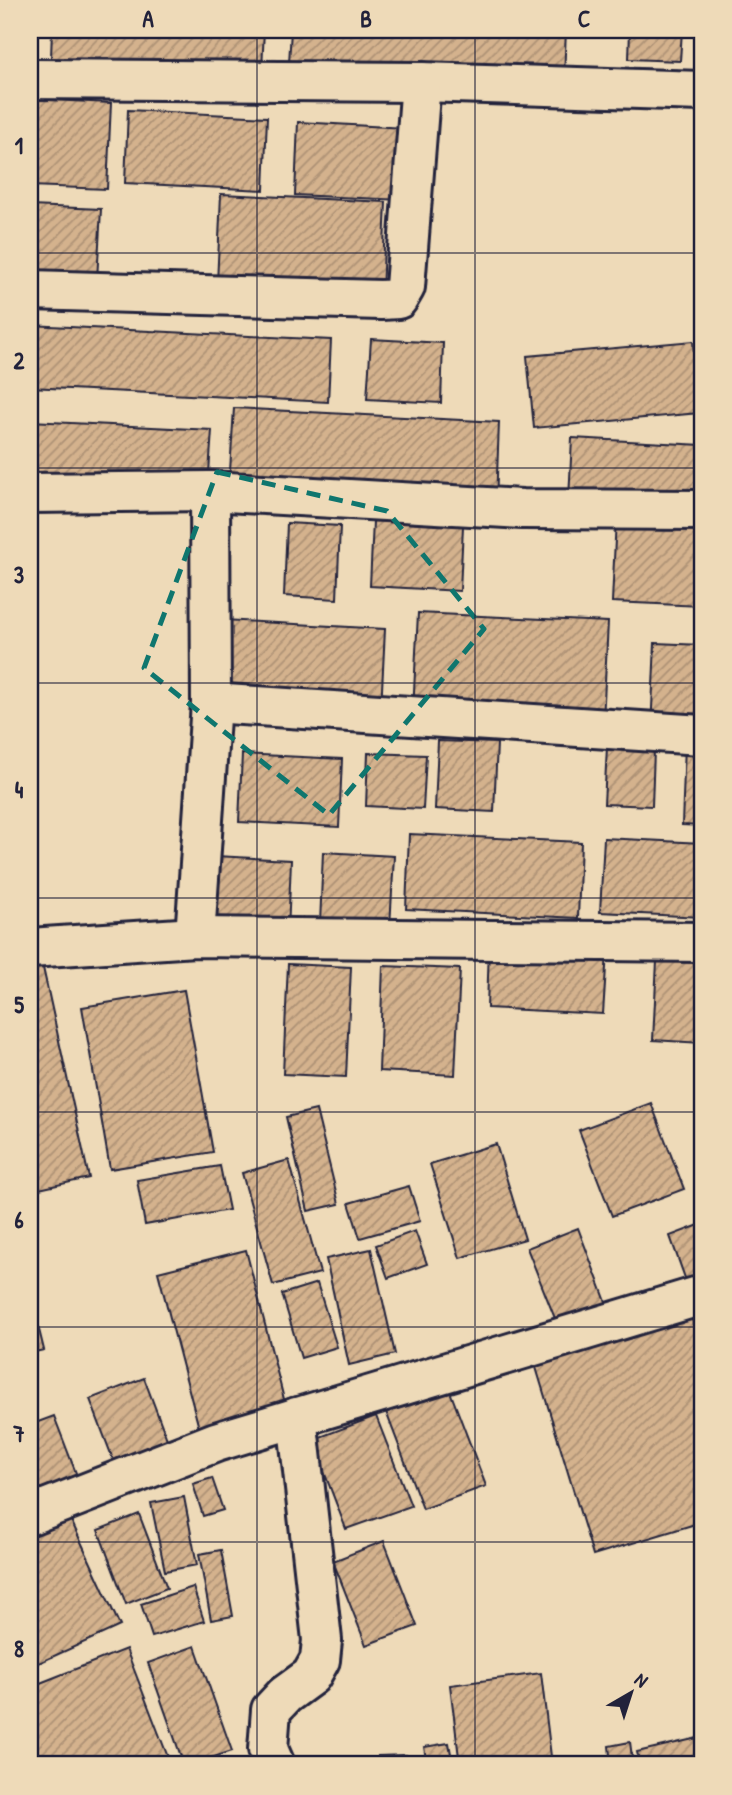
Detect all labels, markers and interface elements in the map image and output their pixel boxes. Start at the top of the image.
text: A [142,3,154,34]
text: B [360,3,372,34]
text: C [578,3,590,34]
text: 1 [15,130,23,161]
text: 2 [14,345,25,376]
text: 3 [14,559,24,590]
text: 4 [15,774,24,805]
text: 5 [14,989,24,1020]
text: 6 [14,1204,24,1235]
text: 7 [12,1418,25,1449]
text: 8 [14,1633,24,1664]
north arrow [596,1658,666,1728]
text: N [630,1667,654,1693]

